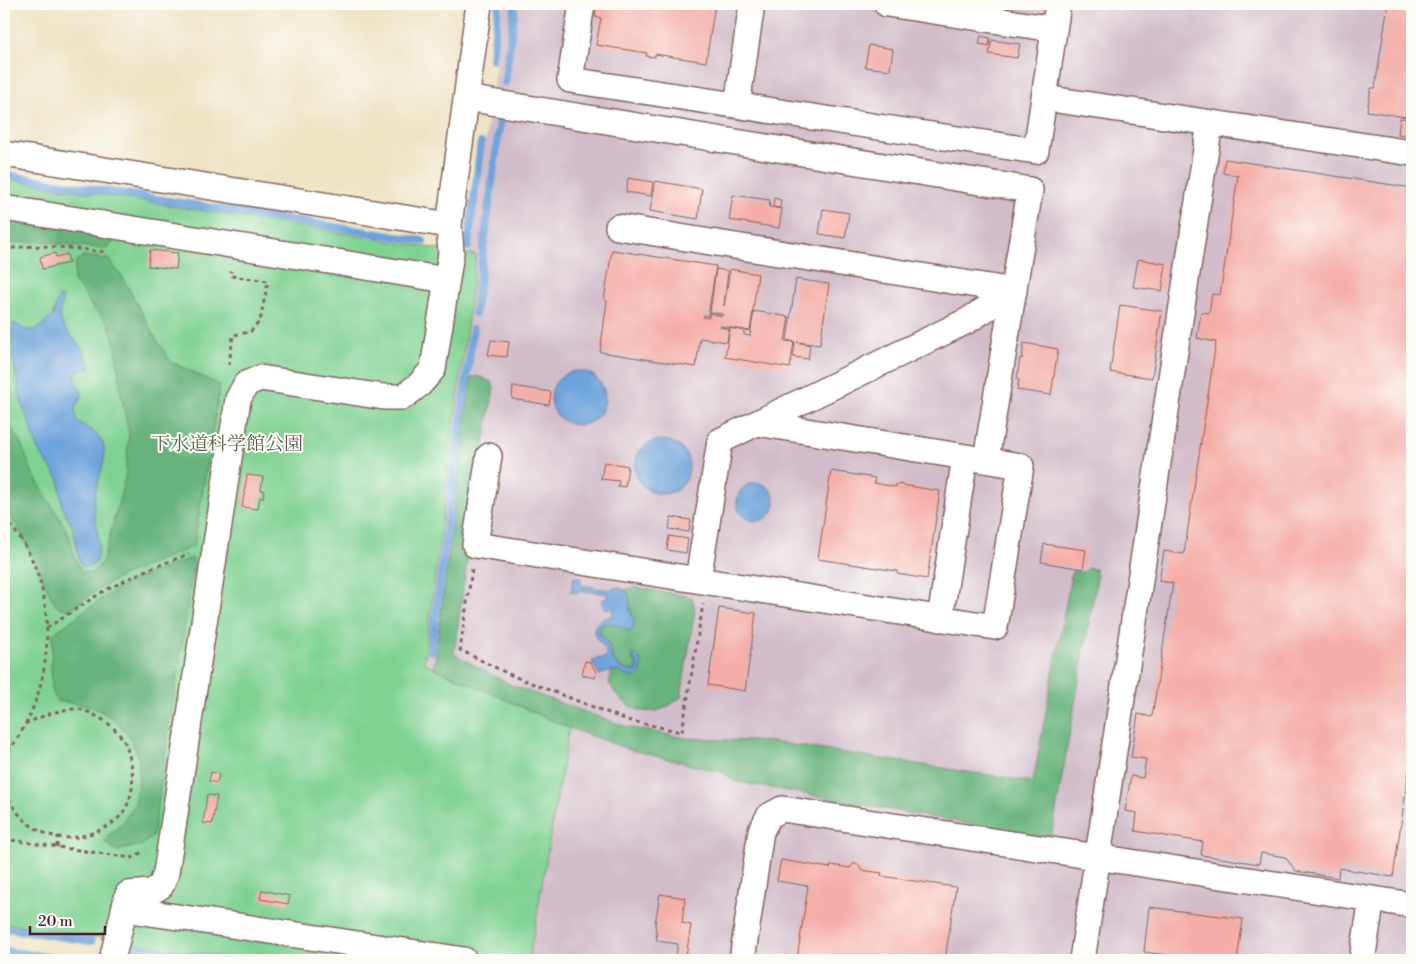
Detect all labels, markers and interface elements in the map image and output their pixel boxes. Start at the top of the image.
park label: 下水道科学館公園 [151,432,303,456]
scale bar [30,904,105,936]
text: 20 m [38,912,73,931]

